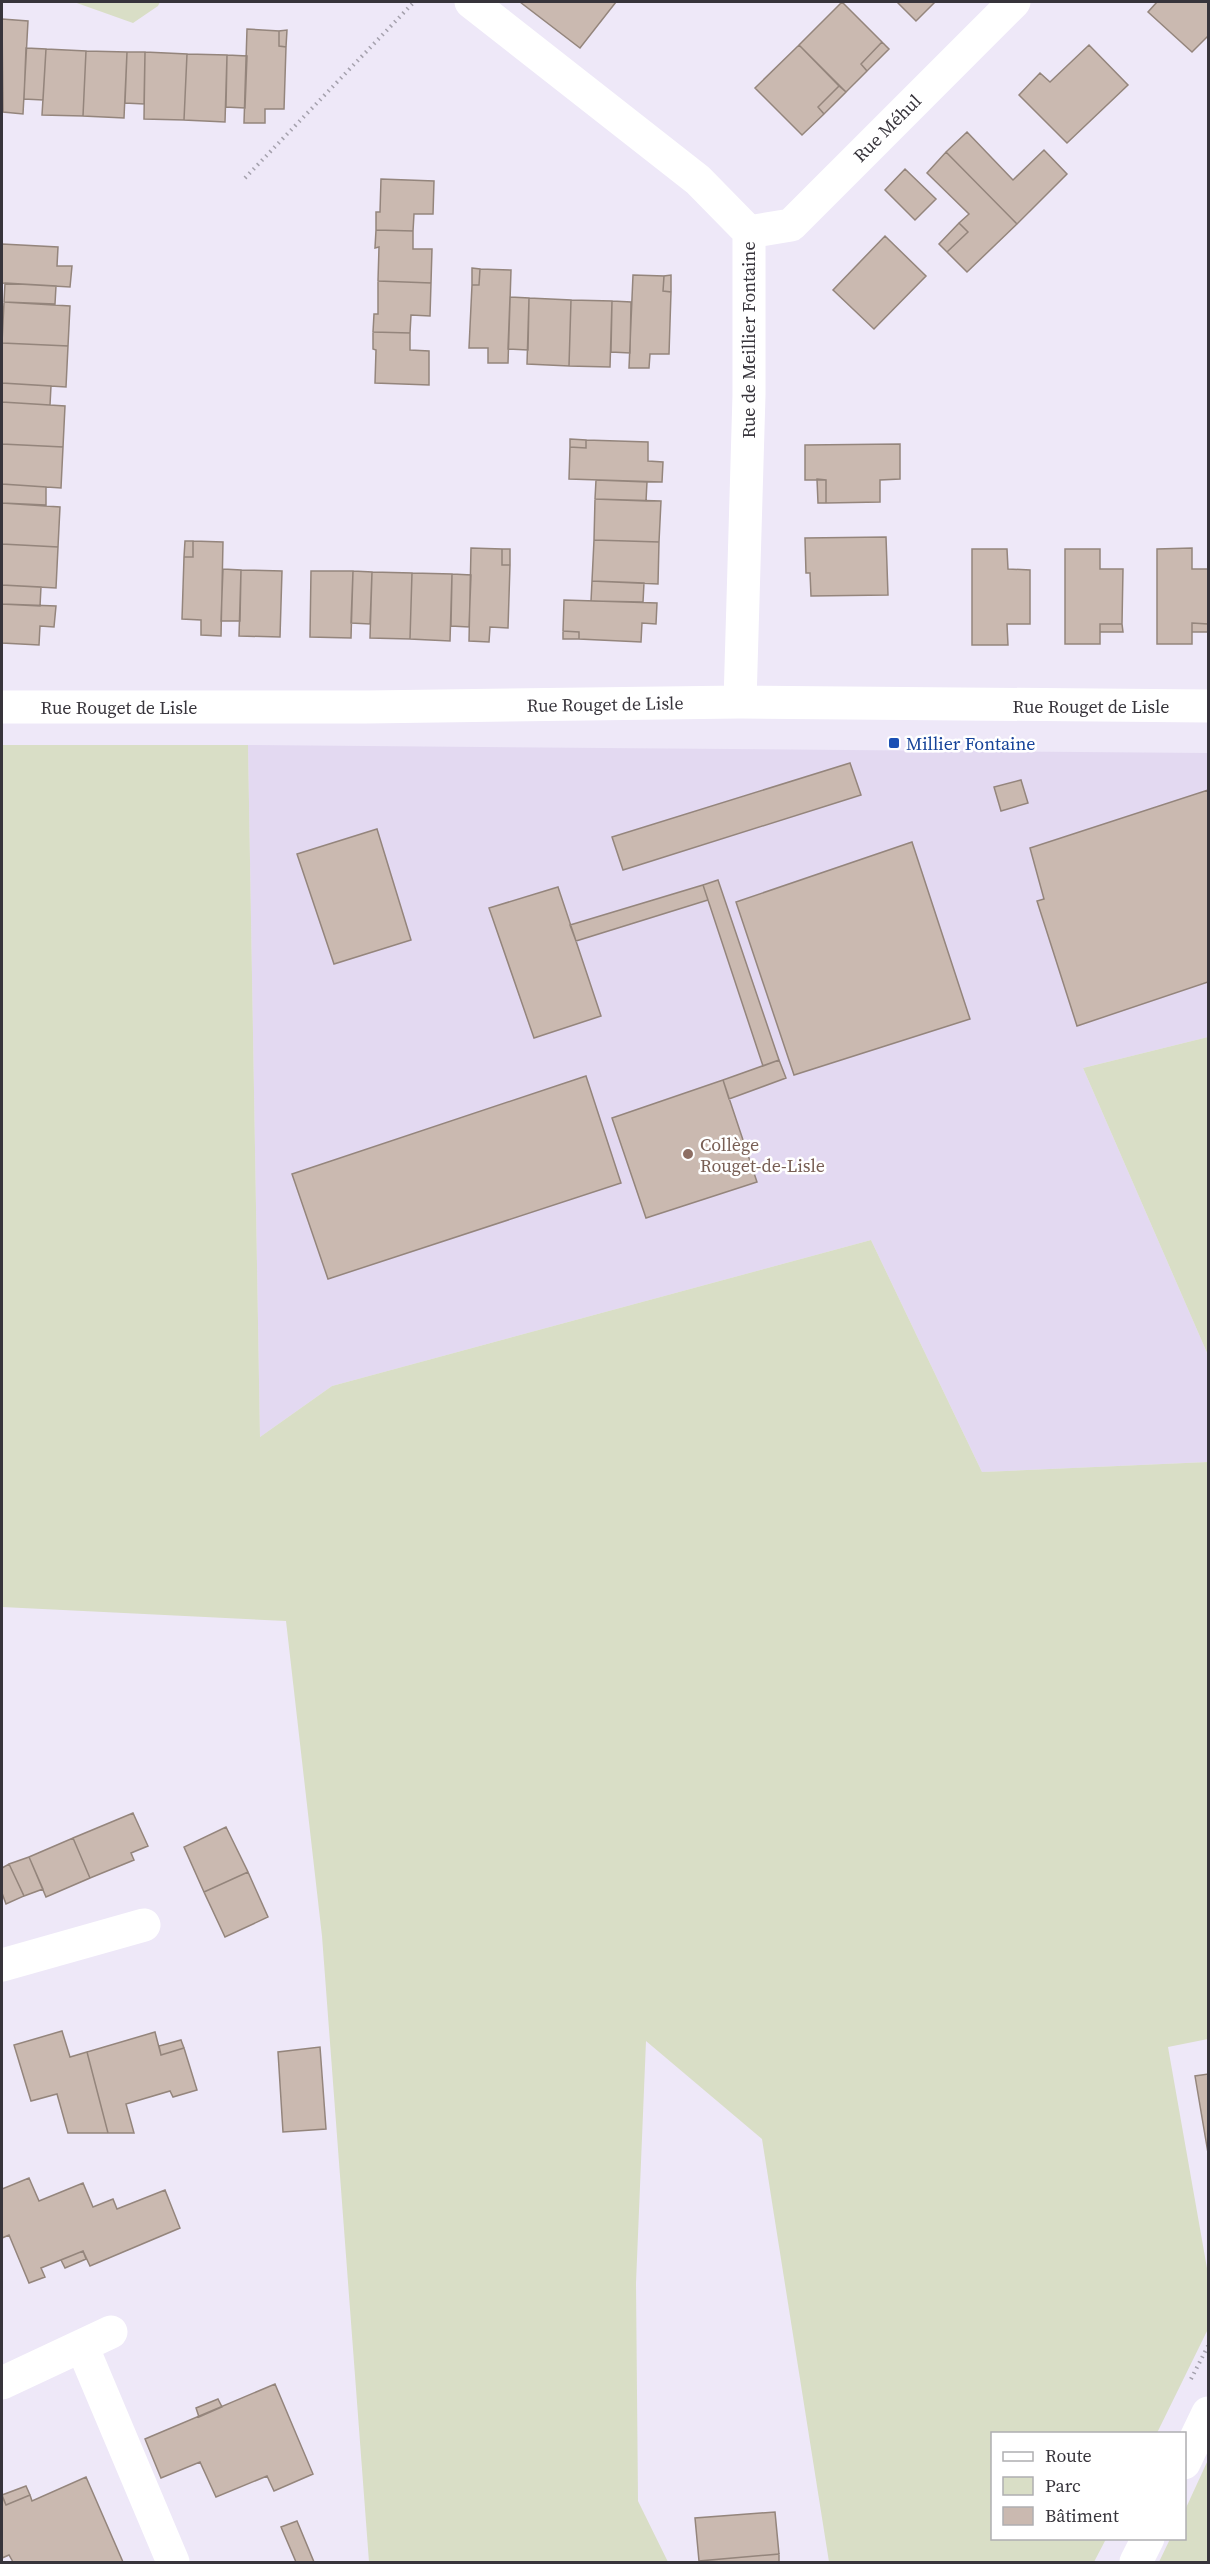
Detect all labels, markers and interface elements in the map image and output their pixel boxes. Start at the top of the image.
street label: Rue Méhul [848,89,926,167]
street label: Rue de Meillier Fontaine [736,241,761,439]
street label: Rue Rouget de Lisle [526,690,684,718]
street label: Rue Rouget de Lisle [1013,694,1170,719]
street label: Rue Rouget de Lisle [41,695,198,720]
place label: Millier Fontaine [906,731,1036,756]
marker: Millier Fontaine [887,736,901,750]
place label: Collège Rouget-de-Lisle [700,1132,825,1178]
marker: Collège Rouget-de-Lisle [681,1147,695,1161]
legend [991,2432,1186,2540]
text: Route [1045,2443,1092,2468]
text: Parc [1045,2473,1081,2498]
text: Bâtiment [1045,2503,1119,2528]

